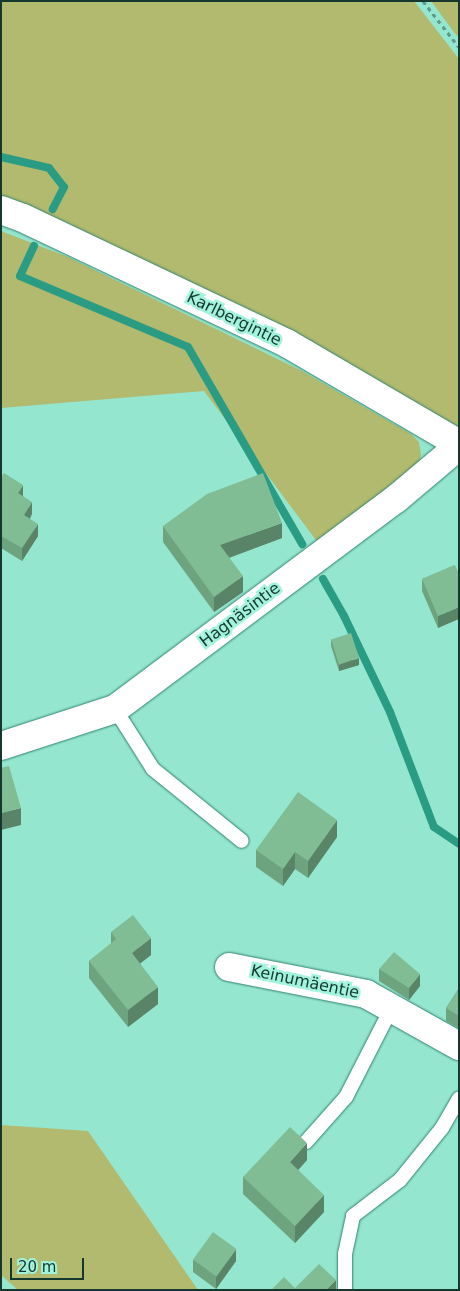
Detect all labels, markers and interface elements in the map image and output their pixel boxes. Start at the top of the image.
street label: Karlbergintie [184,288,284,350]
street label: Hagnäsintie [196,579,284,651]
street label: Keinumäentie [249,961,361,1003]
scale bar [12,1248,86,1280]
text: 20 m [18,1258,56,1276]

